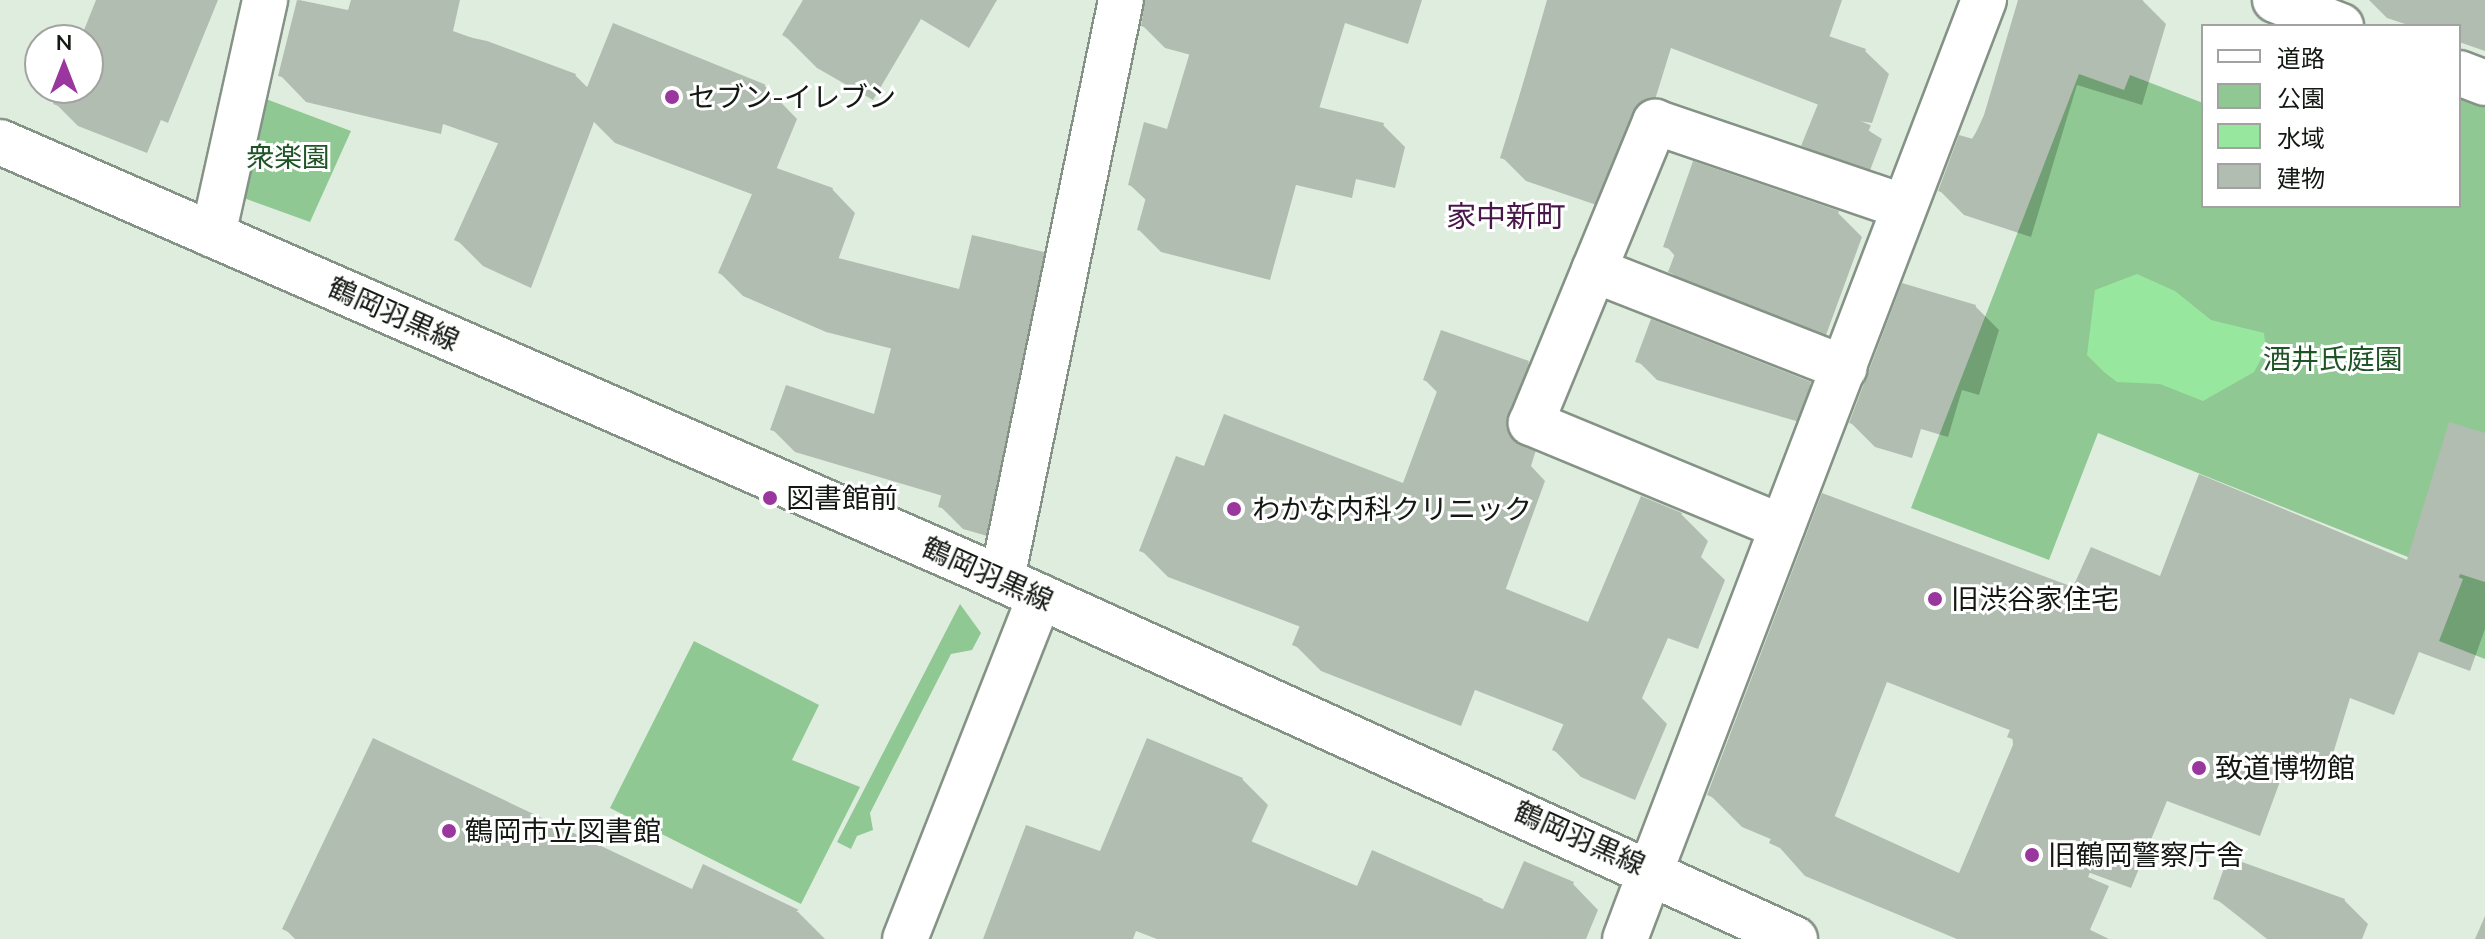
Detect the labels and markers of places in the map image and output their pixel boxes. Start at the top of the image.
place label: セブン-イレブン [688,80,896,114]
marker: セブン-イレブン [663,88,681,106]
place label: 図書館前 [786,481,898,515]
marker: 図書館前 [761,489,779,507]
place label: わかな内科クリニック [1252,492,1532,526]
marker: わかな内科クリニック [1223,498,1245,520]
place label: 旧渋谷家住宅 [1951,582,2119,616]
marker: 旧渋谷家住宅 [1926,590,1944,608]
place label: 致道博物館 [2215,751,2355,785]
marker: 致道博物館 [2190,759,2208,777]
place label: 鶴岡市立図書館 [465,814,661,848]
marker: 鶴岡市立図書館 [440,822,458,840]
place label: 旧鶴岡警察庁舎 [2048,838,2244,872]
marker: 旧鶴岡警察庁舎 [2023,846,2041,864]

